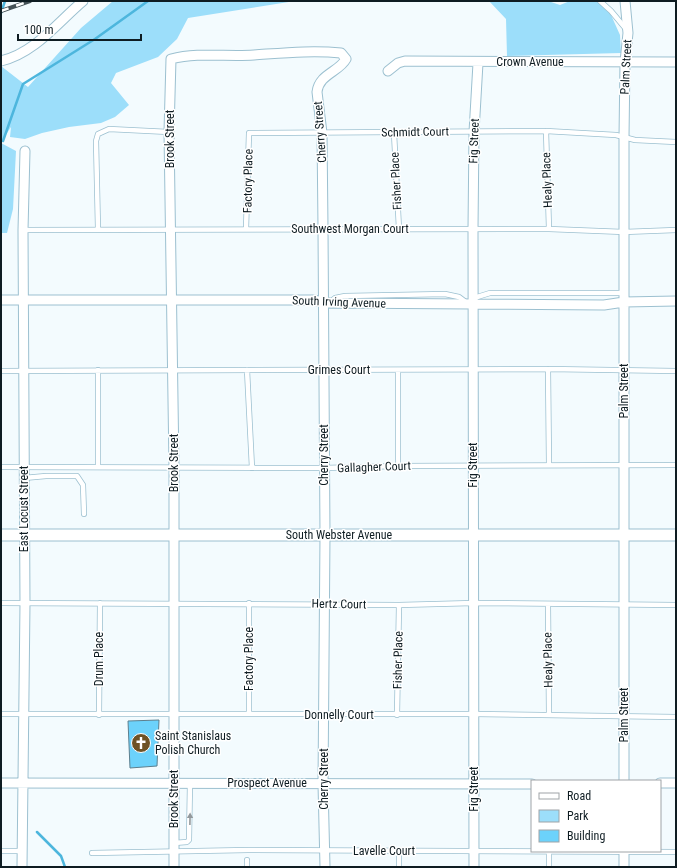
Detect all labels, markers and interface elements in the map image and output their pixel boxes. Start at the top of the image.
scale bar [18,16,141,42]
text: 100 m [24,23,54,37]
street label: Palm Street [618,39,634,95]
street label: Crown Avenue [496,55,564,69]
street label: Cherry Street [311,100,329,163]
street label: Brook Street [163,109,177,168]
street label: Fig Street [466,118,482,164]
street label: Schmidt Court [381,124,449,140]
street label: Factory Place [240,148,256,213]
street label: Fisher Place [387,151,405,210]
street label: Healy Place [539,152,555,208]
street label: Southwest Morgan Court [291,222,409,236]
street label: South Irving Avenue [292,293,387,311]
street label: Grimes Court [308,363,371,377]
street label: Palm Street [617,363,631,419]
street label: Cherry Street [317,424,331,486]
street label: Brook Street [167,433,181,492]
street label: Fig Street [466,442,480,488]
street label: Gallagher Court [337,459,412,475]
street label: East Locust Street [17,465,31,552]
street label: South Webster Avenue [286,528,392,542]
street label: Hertz Court [312,597,367,611]
street label: Factory Place [242,627,256,691]
street label: Fisher Place [390,630,406,689]
street label: Drum Place [92,631,106,686]
street label: Healy Place [541,632,555,688]
street label: Palm Street [617,687,631,743]
street label: Donnelly Court [304,708,374,722]
place label: Saint Stanislaus Polish Church [155,729,231,757]
church icon: Saint Stanislaus Polish Church [130,732,152,754]
street label: Cherry Street [317,748,331,810]
street label: Fig Street [467,766,481,812]
street label: Brook Street [167,769,181,828]
street label: Prospect Avenue [227,776,307,790]
legend [531,780,661,852]
text: Road [567,789,591,803]
text: Park [567,809,589,823]
one-way arrow [186,813,193,825]
text: Building [567,829,605,843]
street label: Lavelle Court [353,844,415,858]

